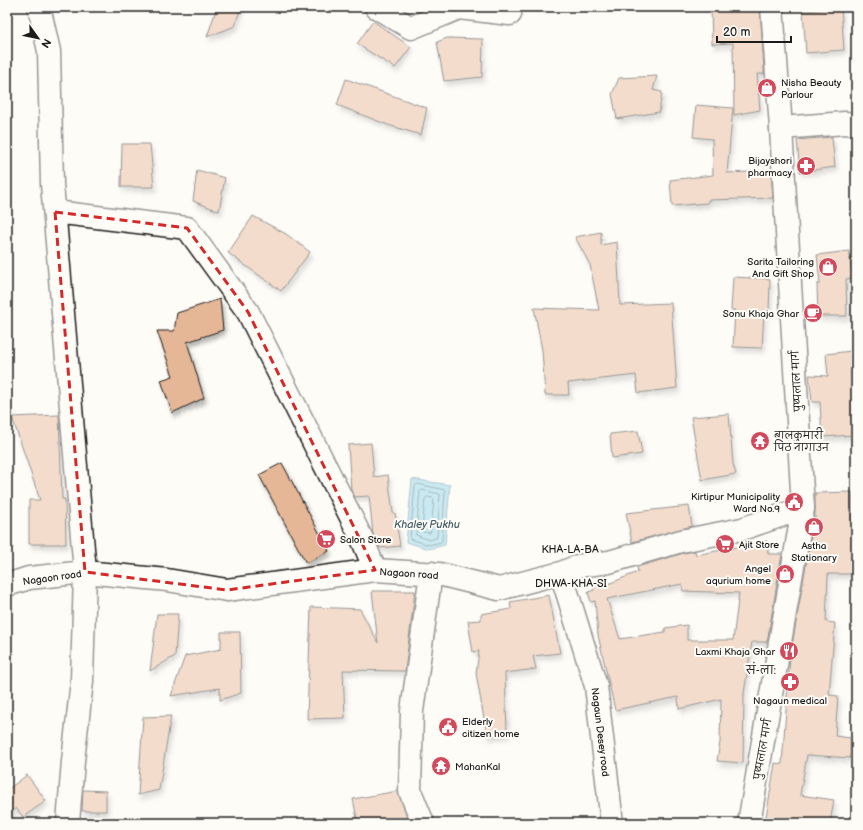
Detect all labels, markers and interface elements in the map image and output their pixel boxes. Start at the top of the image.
north arrow [18,18,58,58]
scale bar [717,18,791,44]
text: 20 m [723,25,750,40]
text: N [38,36,54,50]
shop icon: Nisha Beauty Parlour [756,77,778,99]
place label: Nisha Beauty Parlour [781,77,842,101]
place label: Bijayshori pharmacy [748,155,792,179]
pharmacy icon: Bijayshori pharmacy [795,155,817,177]
place label: Sarita Tailoring And Gift Shop [747,256,814,280]
shop icon: Sarita Tailoring And Gift Shop [817,256,839,278]
cafe icon: Sonu Khaja Ghar [802,302,824,324]
place label: Sonu Khaja Ghar [723,308,799,320]
street label: पुष्पलाल मार्ग [786,349,806,413]
place label: बालकुमारी पिठ नागाउन [773,427,829,454]
temple icon: बालकुमारी पिठ नागाउन [749,430,771,452]
place label: Kirtipur Municipality Ward No.9 [691,491,780,515]
public building icon: Kirtipur Municipality Ward No.9 [783,491,805,513]
shop icon: Astha Stationary [803,516,825,538]
water label: Khaley Pukhu [394,518,460,531]
supermarket icon: Salon Store [315,528,337,550]
supermarket icon: Ajit Store [714,533,736,555]
place label: Salon Store [340,534,392,546]
place label: Ajit Store [739,539,779,551]
place label: Astha Stationary [791,540,837,564]
district label: KHA-LA-BA [541,543,599,556]
place label: Angel aqurium home [706,563,771,587]
shop icon: Angel aqurium home [774,563,796,585]
street label: Nagaon road [379,566,439,582]
street label: Nagaon road [22,568,83,588]
district label: DHWA-KHA-SI [535,577,608,590]
restaurant icon: Laxmi Khaja Ghar [778,640,800,662]
place label: Laxmi Khaja Ghar [695,646,775,658]
district label: सं-ला: [745,661,776,677]
pharmacy icon: Nagaun medical [779,671,801,693]
street label: Nagaun Desey road [589,687,611,778]
place label: Nagaun medical [753,695,827,707]
public building icon: Elderly citizen home [437,716,459,738]
place label: Elderly citizen home [462,716,519,740]
street label: पुष्पलाल मार्ग [749,717,775,782]
temple icon: MahanKal [430,755,452,777]
place label: MahanKal [455,761,500,773]

